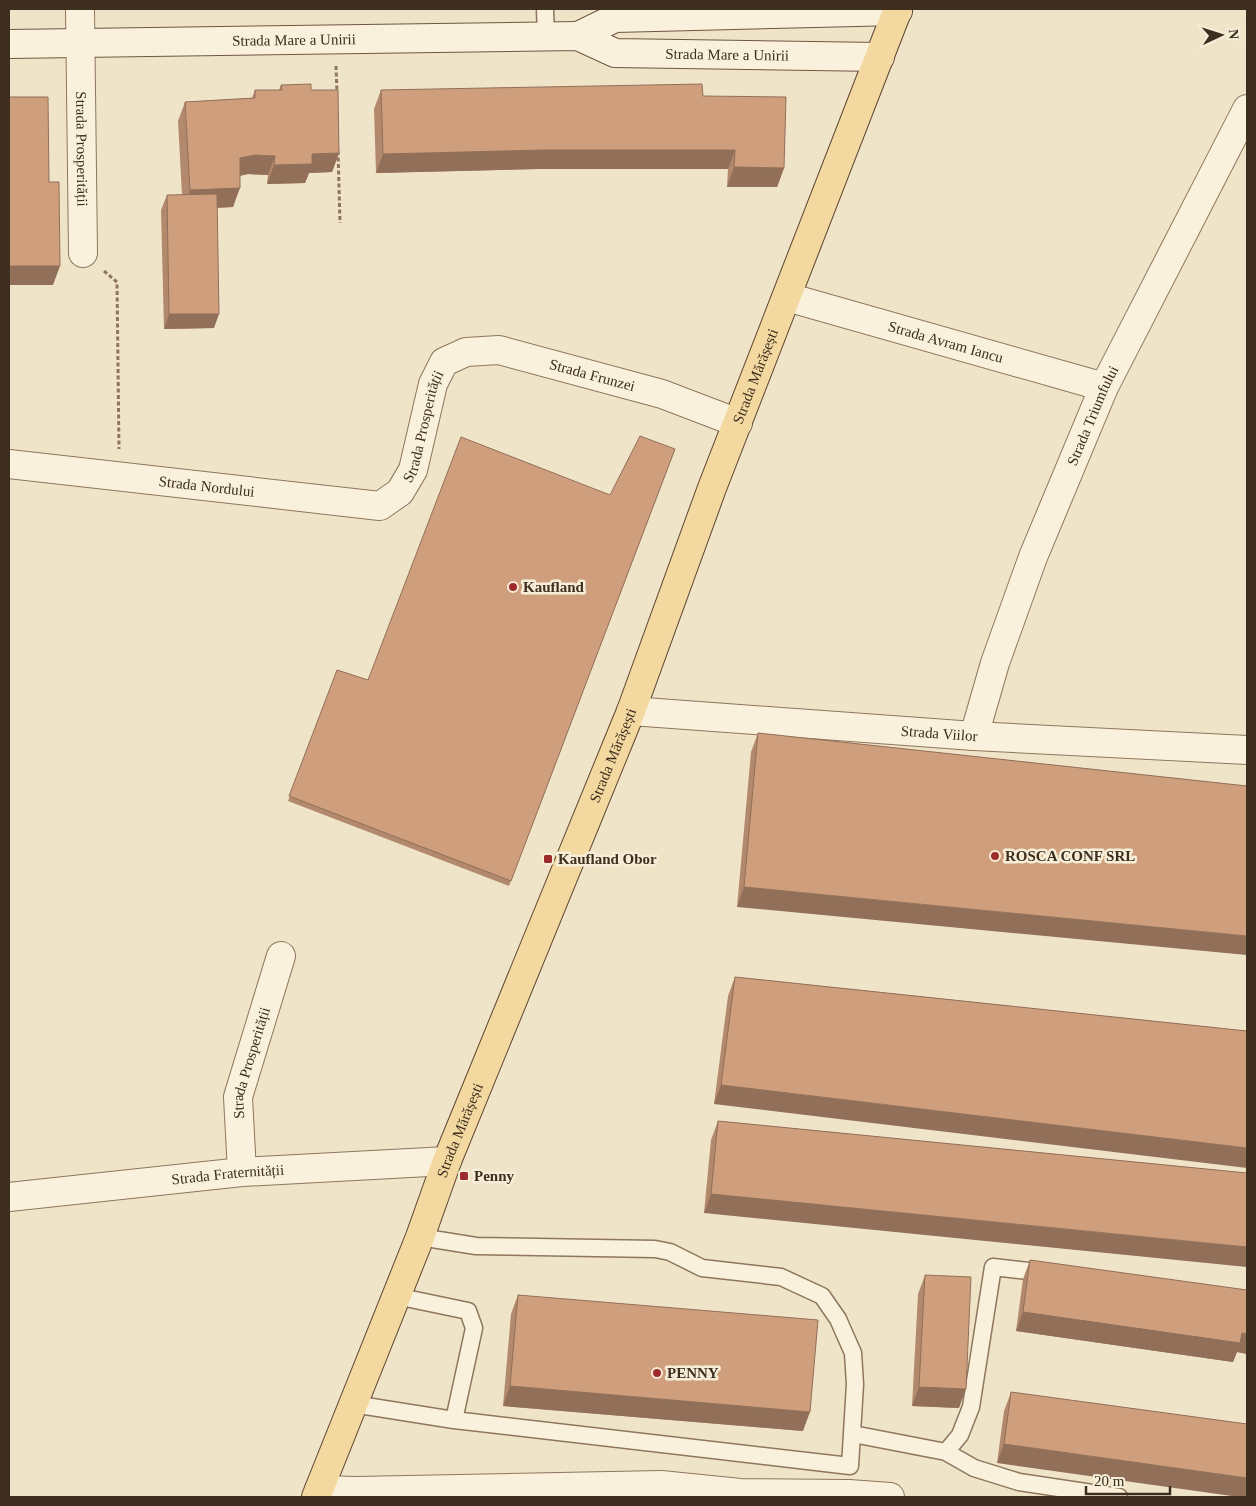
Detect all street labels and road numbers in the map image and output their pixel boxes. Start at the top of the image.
street label: Strada Mare a Unirii [232,31,356,49]
street label: Strada Mare a Unirii [665,46,789,64]
street label: Strada Prosperității [73,91,90,207]
street label: Strada Avram Iancu [886,318,1006,366]
street label: Strada Mărășești [730,326,781,426]
street label: Strada Frunzei [548,356,637,394]
street label: Strada Triumfului [1064,363,1122,468]
street label: Strada Prosperității [399,368,446,485]
street label: Strada Nordului [158,473,255,500]
street label: Strada Mărășești [586,706,639,805]
street label: Strada Viilor [900,723,978,744]
street label: Strada Prosperității [230,1005,273,1119]
street label: Strada Mărășești [434,1081,486,1180]
street label: Strada Fraternității [171,1162,285,1188]

